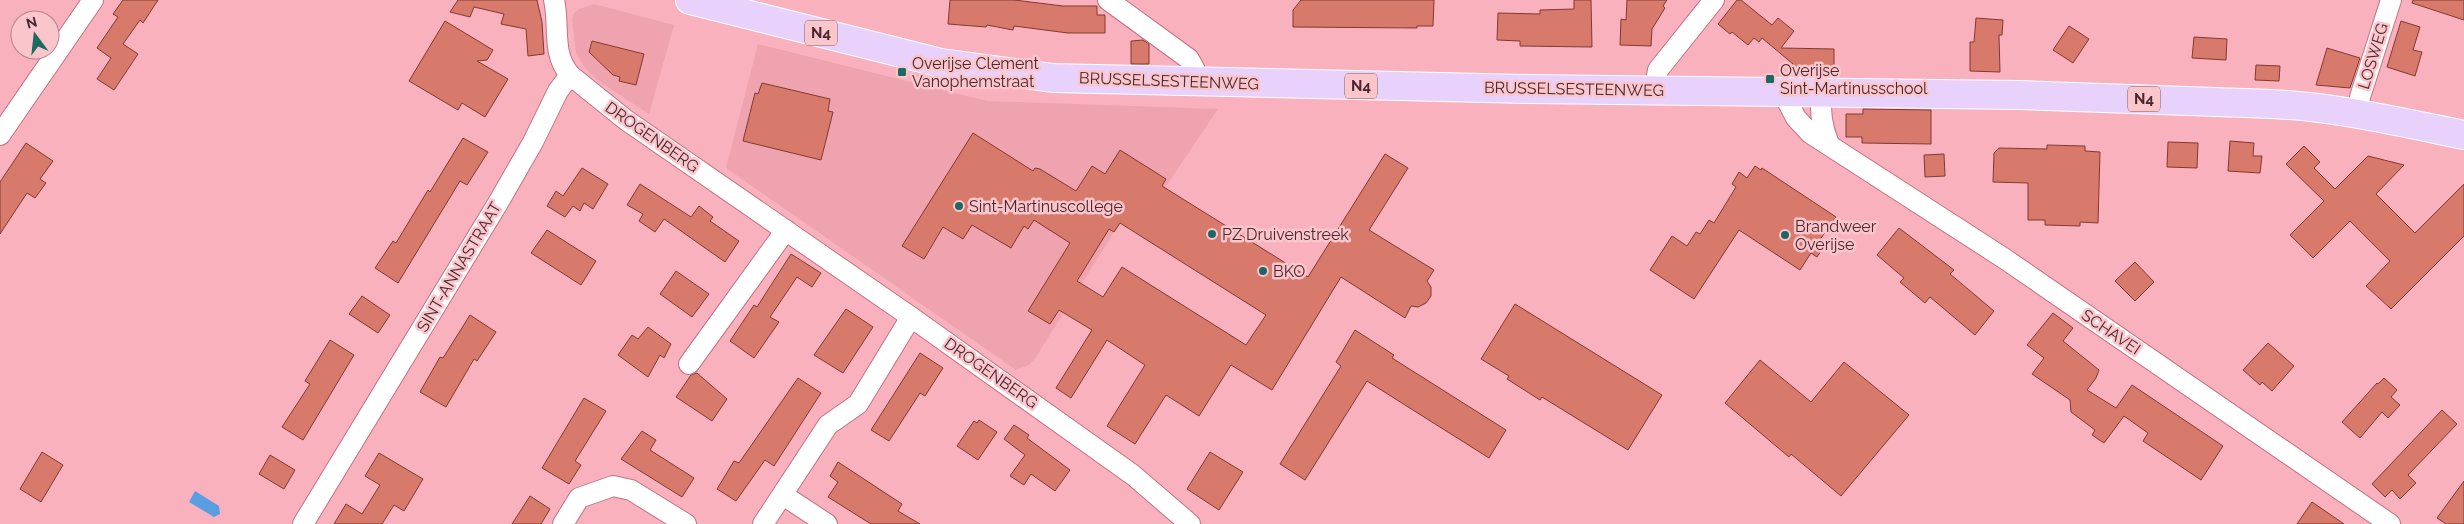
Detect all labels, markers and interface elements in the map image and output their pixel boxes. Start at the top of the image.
north arrow [10,10,60,60]
text: N [24,13,39,32]
road number: N4 [805,20,837,46]
street label: LOSWEG [2354,21,2392,91]
place label: Overijse Clement Vanophemstraat [912,54,1040,91]
place label: Overijse Sint-Martinusschool [1780,61,1928,98]
marker: Overijse Clement Vanophemstraat [896,66,908,78]
street label: BRUSSELSESTEENWEG [1079,68,1259,94]
marker: Overijse Sint-Martinusschool [1764,73,1776,85]
road number: N4 [1345,74,1377,98]
street label: BRUSSELSESTEENWEG [1484,78,1664,100]
road number: N4 [2128,86,2160,112]
street label: DROGENBERG [602,98,702,176]
place label: Sint-Martinuscollege [969,197,1123,216]
street label: SINT-ANNASTRAAT [413,199,505,335]
marker: Sint-Martinuscollege [953,200,965,212]
place label: Brandweer Overijse [1795,217,1877,254]
place label: PZ Druivenstreek [1222,225,1349,244]
marker: PZ Druivenstreek [1206,228,1218,240]
marker: Brandweer Overijse [1779,229,1791,241]
place label: BKO [1273,262,1305,281]
marker: BKO [1257,265,1269,277]
street label: SCHAVEI [2078,305,2144,359]
street label: DROGENBERG [941,334,1041,412]

